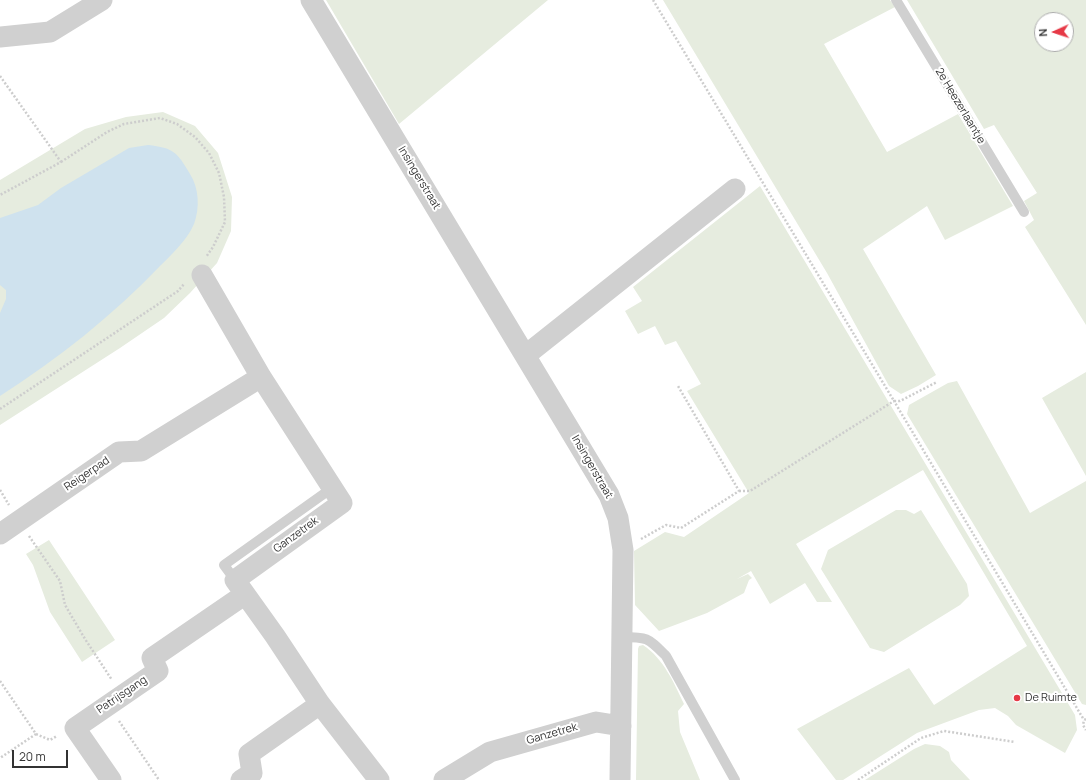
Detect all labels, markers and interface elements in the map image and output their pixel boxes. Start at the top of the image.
north arrow [1034,12,1074,52]
text: N [1035,28,1050,37]
street label: 2e Heezerlaantje [932,66,988,146]
street label: Insingerstraat [395,144,443,212]
street label: Insingerstraat [568,433,616,501]
street label: Reigerpad [62,454,112,494]
street label: Ganzetrek [271,514,321,556]
street label: Patrijsgang [94,673,150,717]
place label: De Ruimte [1025,691,1077,705]
marker: De Ruimte [1012,693,1022,703]
street label: Ganzetrek [525,720,579,748]
scale bar [14,742,70,768]
text: 20 m [19,748,46,765]

